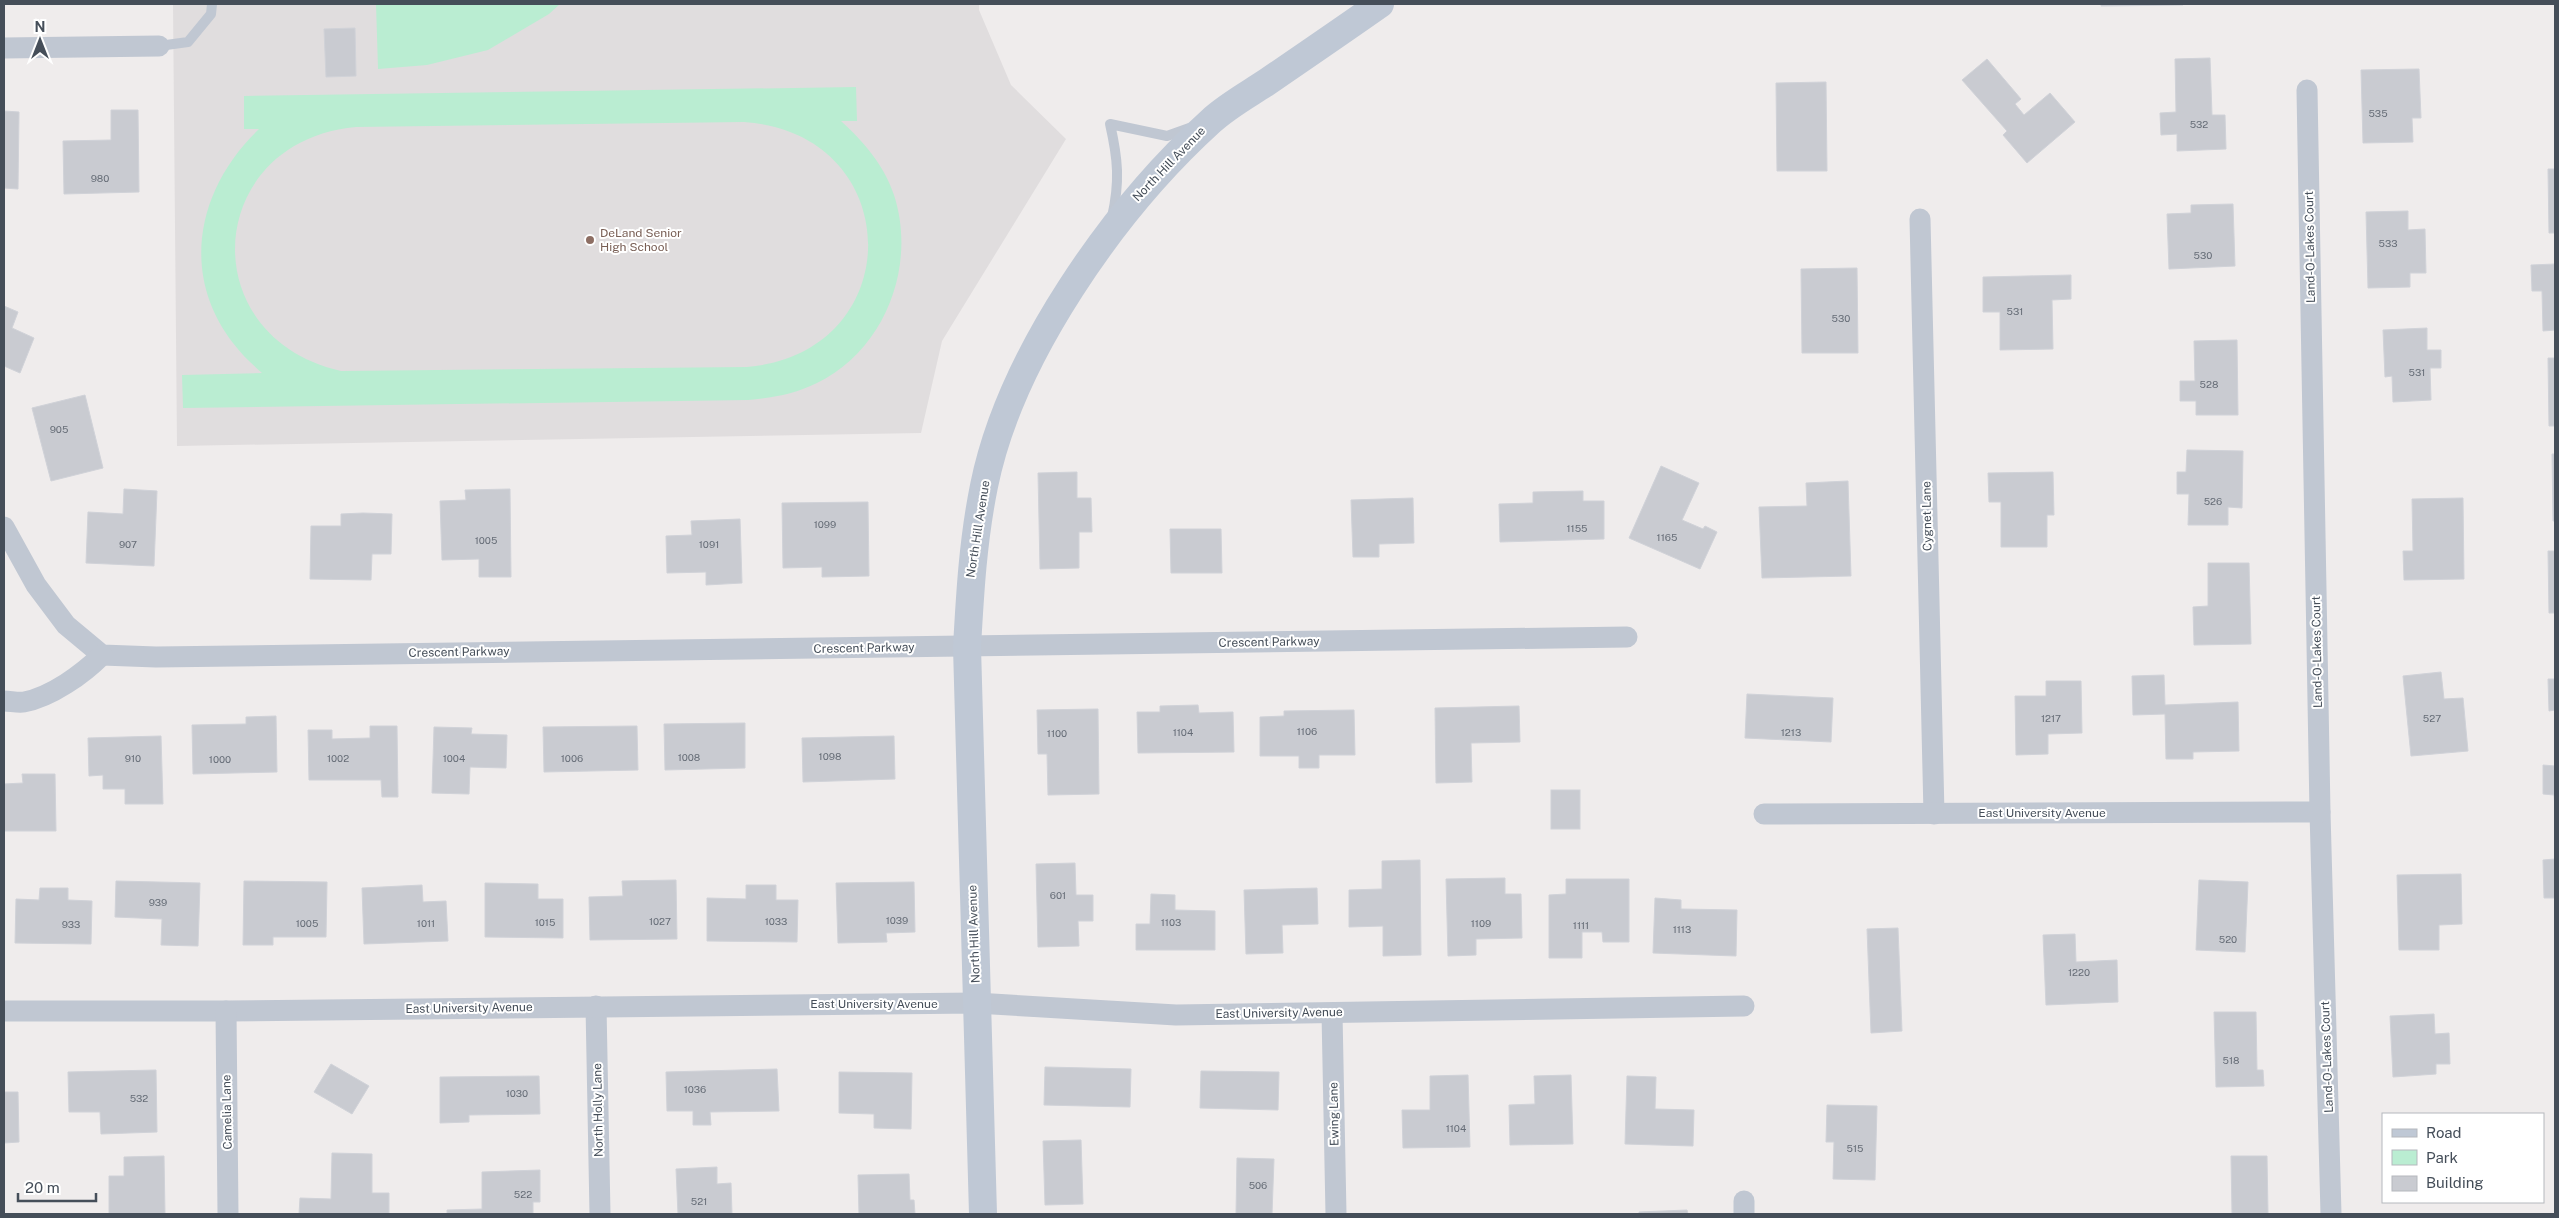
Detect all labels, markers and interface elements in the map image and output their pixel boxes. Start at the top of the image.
north arrow [15,15,65,65]
text: N [35,19,45,35]
house number: 535 [2368,107,2388,119]
house number: 532 [2190,118,2208,130]
street label: North Hill Avenue [1130,124,1208,204]
house number: 980 [91,172,109,184]
street label: Land-O-Lakes Court [2302,191,2318,303]
place label: DeLand Senior High School [600,226,682,254]
marker: DeLand Senior High School [584,234,596,246]
house number: 533 [2379,237,2397,249]
house number: 530 [2194,249,2212,261]
house number: 531 [2007,305,2023,317]
house number: 530 [1832,312,1850,324]
house number: 531 [2409,366,2425,378]
house number: 528 [2200,378,2218,390]
house number: 905 [50,423,68,435]
street label: North Hill Avenue [963,479,993,579]
street label: Cygnet Lane [1919,481,1935,551]
house number: 526 [2204,495,2222,507]
house number: 1099 [814,518,836,530]
house number: 1155 [1567,522,1587,534]
house number: 1165 [1657,531,1677,543]
house number: 1005 [475,534,497,546]
house number: 907 [119,538,137,550]
house number: 1091 [699,538,719,550]
street label: Land-O-Lakes Court [2309,596,2325,708]
street label: Crescent Parkway [1218,634,1320,650]
street label: Crescent Parkway [813,640,915,656]
street label: Crescent Parkway [408,644,510,660]
house number: 1217 [2041,712,2061,724]
house number: 527 [2423,712,2441,724]
house number: 1106 [1297,725,1317,737]
house number: 1104 [1173,726,1193,738]
house number: 1213 [1781,726,1801,738]
house number: 1100 [1047,727,1067,739]
house number: 1098 [819,750,841,762]
house number: 1008 [678,751,700,763]
house number: 910 [125,752,141,764]
house number: 1002 [327,752,349,764]
house number: 1004 [443,752,465,764]
house number: 1006 [561,752,583,764]
house number: 1000 [209,753,231,765]
street label: East University Avenue [1978,806,2106,820]
street label: North Hill Avenue [965,884,983,983]
house number: 601 [1050,889,1066,901]
house number: 939 [149,896,167,908]
house number: 1039 [886,914,908,926]
house number: 1027 [649,915,671,927]
house number: 1033 [765,915,787,927]
house number: 1015 [535,916,555,928]
house number: 1103 [1161,916,1181,928]
house number: 1005 [296,917,318,929]
house number: 1011 [417,917,435,929]
house number: 1109 [1471,917,1491,929]
house number: 933 [62,918,80,930]
house number: 1111 [1573,919,1589,931]
house number: 1113 [1673,923,1691,935]
house number: 520 [2219,933,2237,945]
house number: 1220 [2068,966,2090,978]
street label: East University Avenue [810,997,938,1011]
street label: East University Avenue [405,1000,533,1016]
street label: Land-O-Lakes Court [2318,1000,2336,1113]
street label: East University Avenue [1215,1005,1343,1021]
house number: 518 [2223,1054,2239,1066]
street label: North Holly Lane [590,1063,606,1157]
street label: Camelia Lane [219,1074,235,1150]
street label: Ewing Lane [1326,1082,1342,1146]
house number: 1036 [684,1083,706,1095]
house number: 1030 [506,1087,528,1099]
house number: 532 [130,1092,148,1104]
legend [2382,1113,2544,1203]
house number: 1104 [1446,1122,1466,1134]
text: Road [2426,1124,2462,1141]
house number: 515 [1847,1142,1863,1154]
text: Park [2426,1149,2458,1166]
scale bar [18,1170,95,1202]
text: Building [2426,1174,2484,1191]
text: 20 m [25,1179,60,1196]
house number: 506 [1249,1179,1267,1191]
house number: 522 [514,1188,532,1200]
house number: 521 [691,1195,707,1207]

